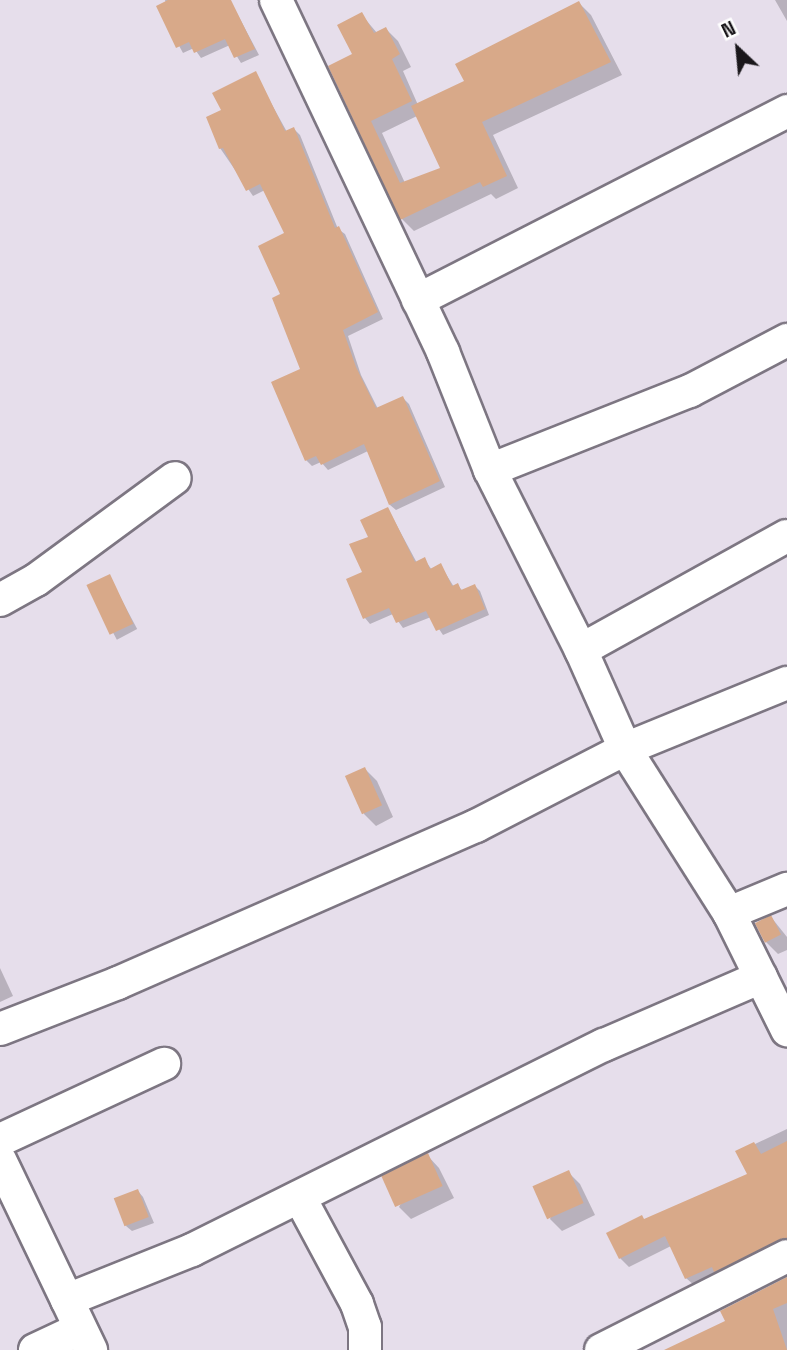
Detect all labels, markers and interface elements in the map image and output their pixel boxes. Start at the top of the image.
north arrow [703,14,773,84]
text: N [717,16,740,44]

